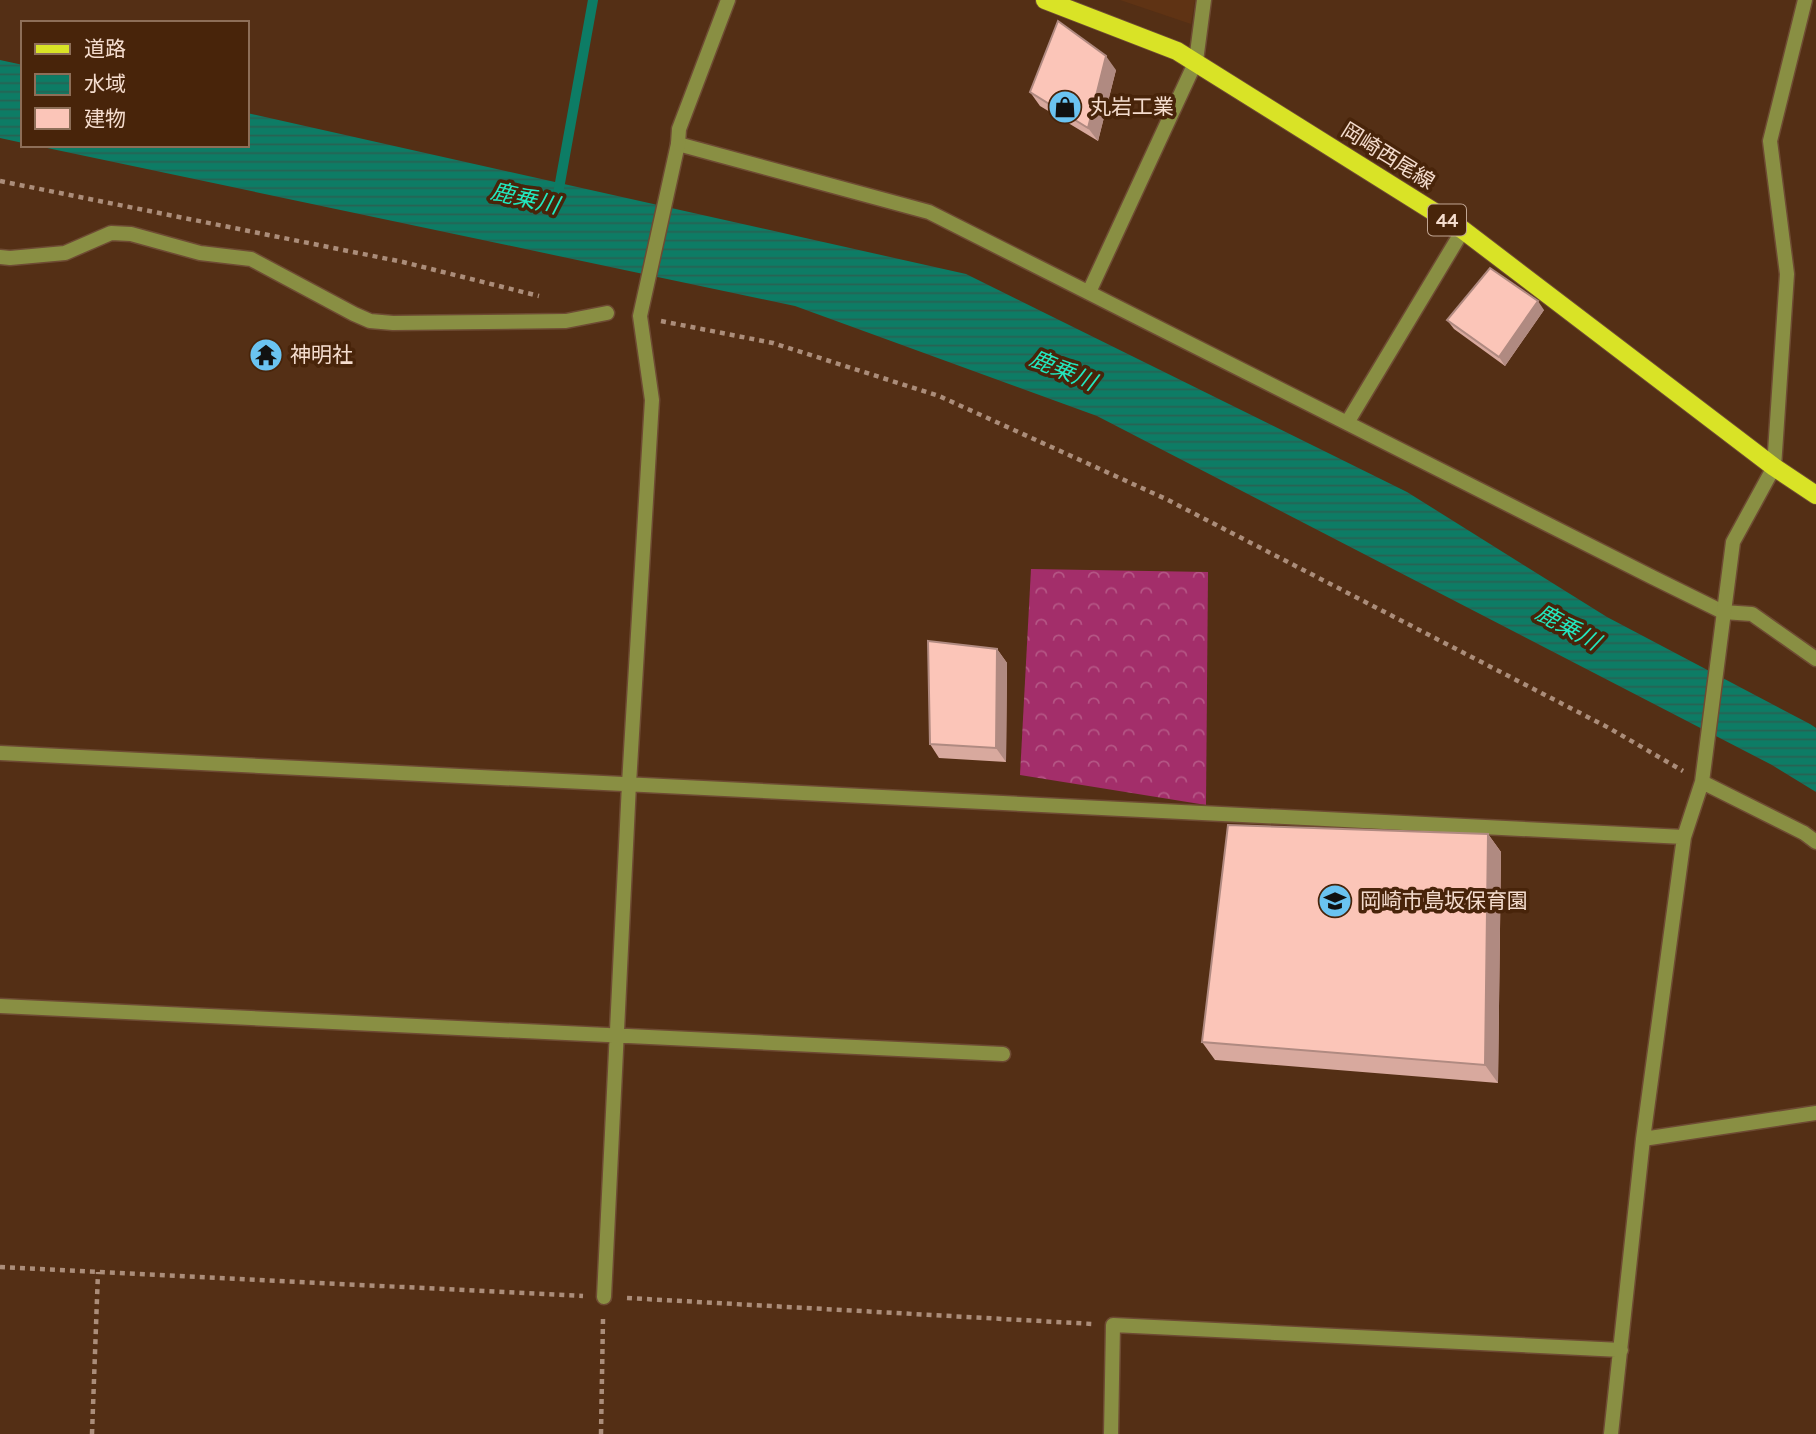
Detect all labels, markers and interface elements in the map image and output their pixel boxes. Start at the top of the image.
legend [21,21,248,147]
text: 道路 [84,37,126,61]
text: 水域 [84,72,126,96]
shop icon: 丸岩工業 [1046,88,1084,126]
place label: 丸岩工業 [1090,95,1174,119]
text: 建物 [84,107,126,131]
street label: 岡崎西尾線 [1337,118,1439,194]
water label: 鹿乗川 [488,178,564,220]
road number: 44 [1428,204,1466,235]
temple icon: 神明社 [247,336,285,374]
place label: 神明社 [290,343,353,367]
water label: 鹿乗川 [1026,345,1103,398]
water label: 鹿乗川 [1531,599,1607,657]
school or university icon: 岡崎市島坂保育園 [1316,882,1354,920]
place label: 岡崎市島坂保育園 [1360,889,1528,913]

